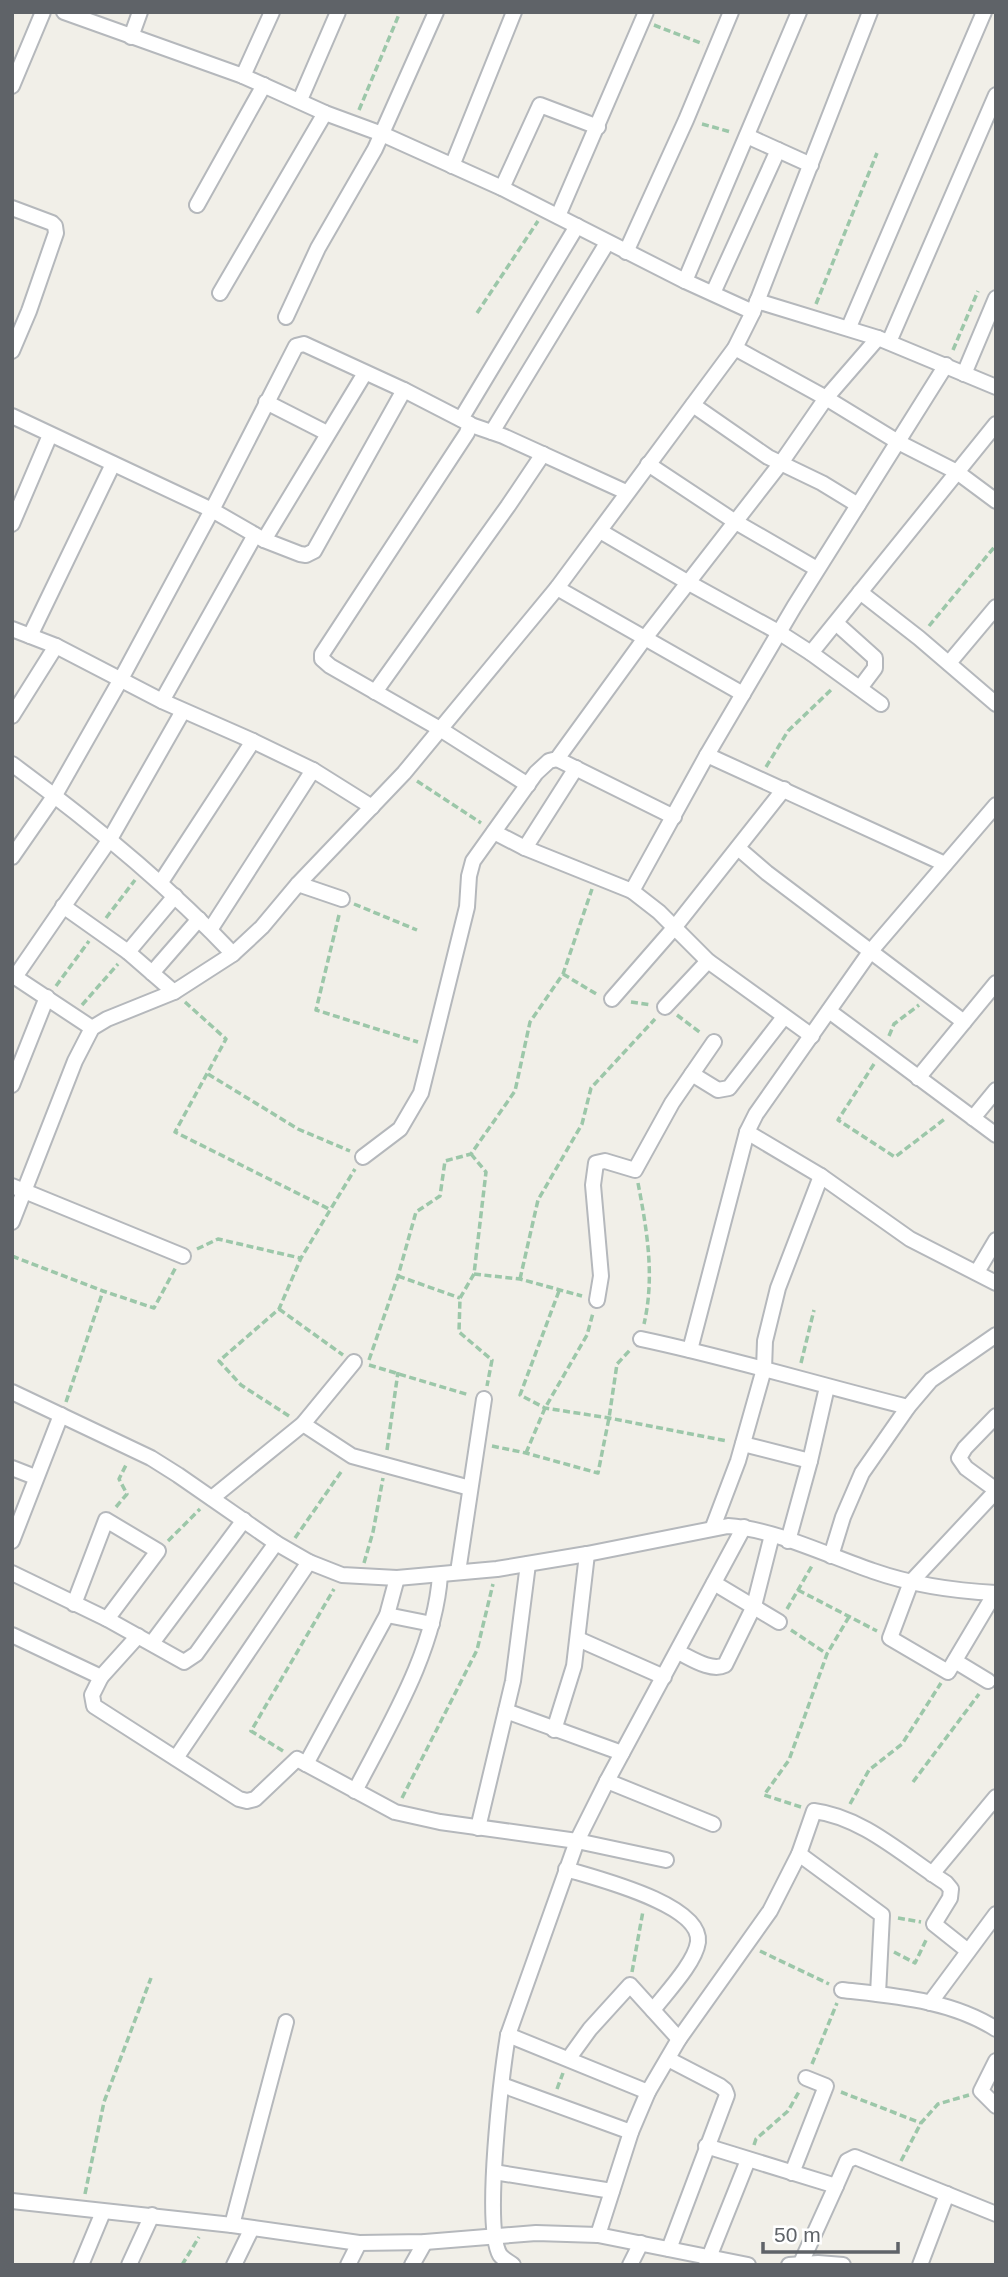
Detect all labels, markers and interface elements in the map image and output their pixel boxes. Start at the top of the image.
scale bar [763,2210,898,2254]
text: 50 m [774,2223,821,2246]

